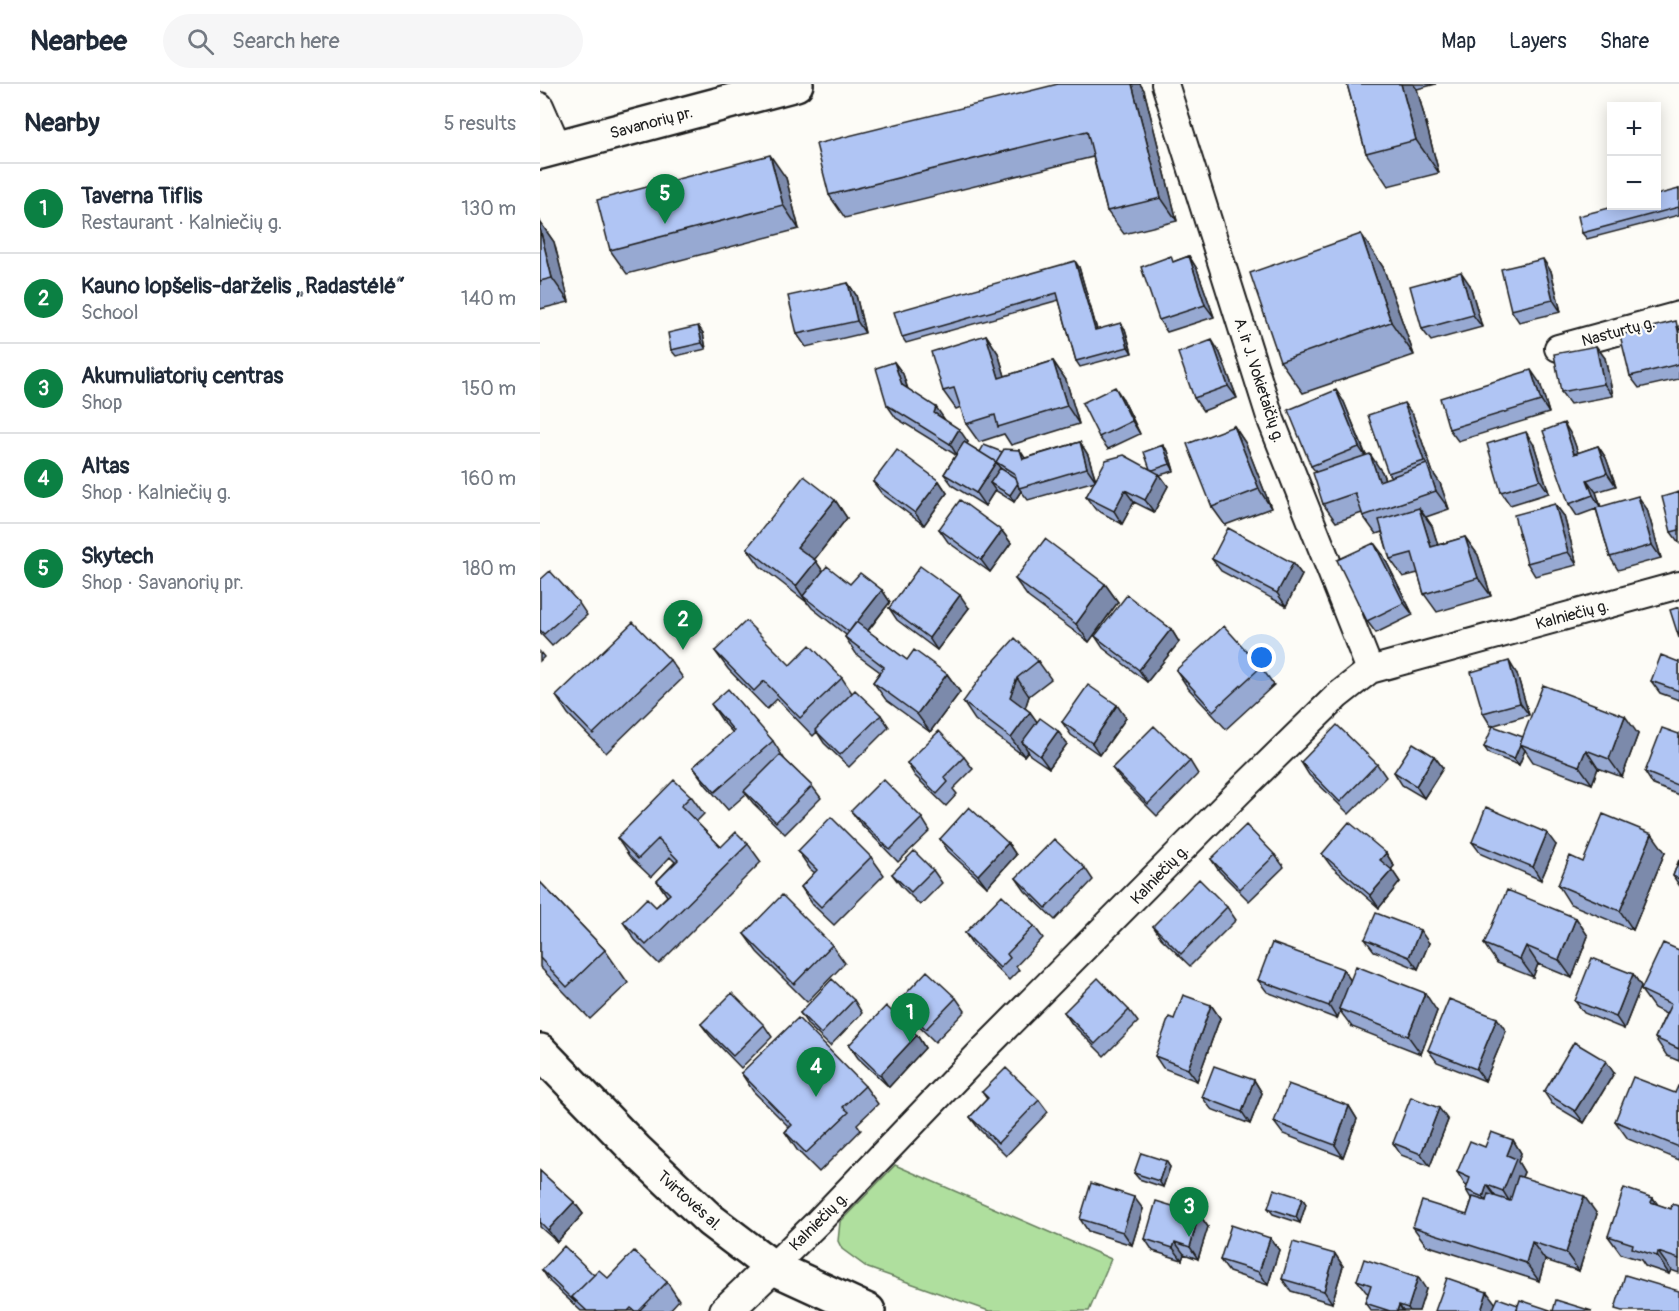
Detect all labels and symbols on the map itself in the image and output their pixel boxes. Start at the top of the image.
street label: Savanorių pr. [608,102,695,144]
pin: 5 [646,174,684,224]
street label: Nasturtų g. [1579,313,1657,351]
street label: A. ir J. Vokietaičių g. [1229,315,1289,445]
street label: Kalniečių g. [1533,596,1611,634]
pin: 2 [664,600,702,650]
your location [1247,643,1276,672]
street label: Kalniečių g. [1126,841,1193,909]
pin: 1 [890,994,929,1043]
pin: 4 [796,1048,836,1097]
street label: Tvirtovės al. [653,1166,726,1235]
street label: Kalniečių g. [785,1188,852,1255]
pin: 3 [1170,1188,1208,1237]

